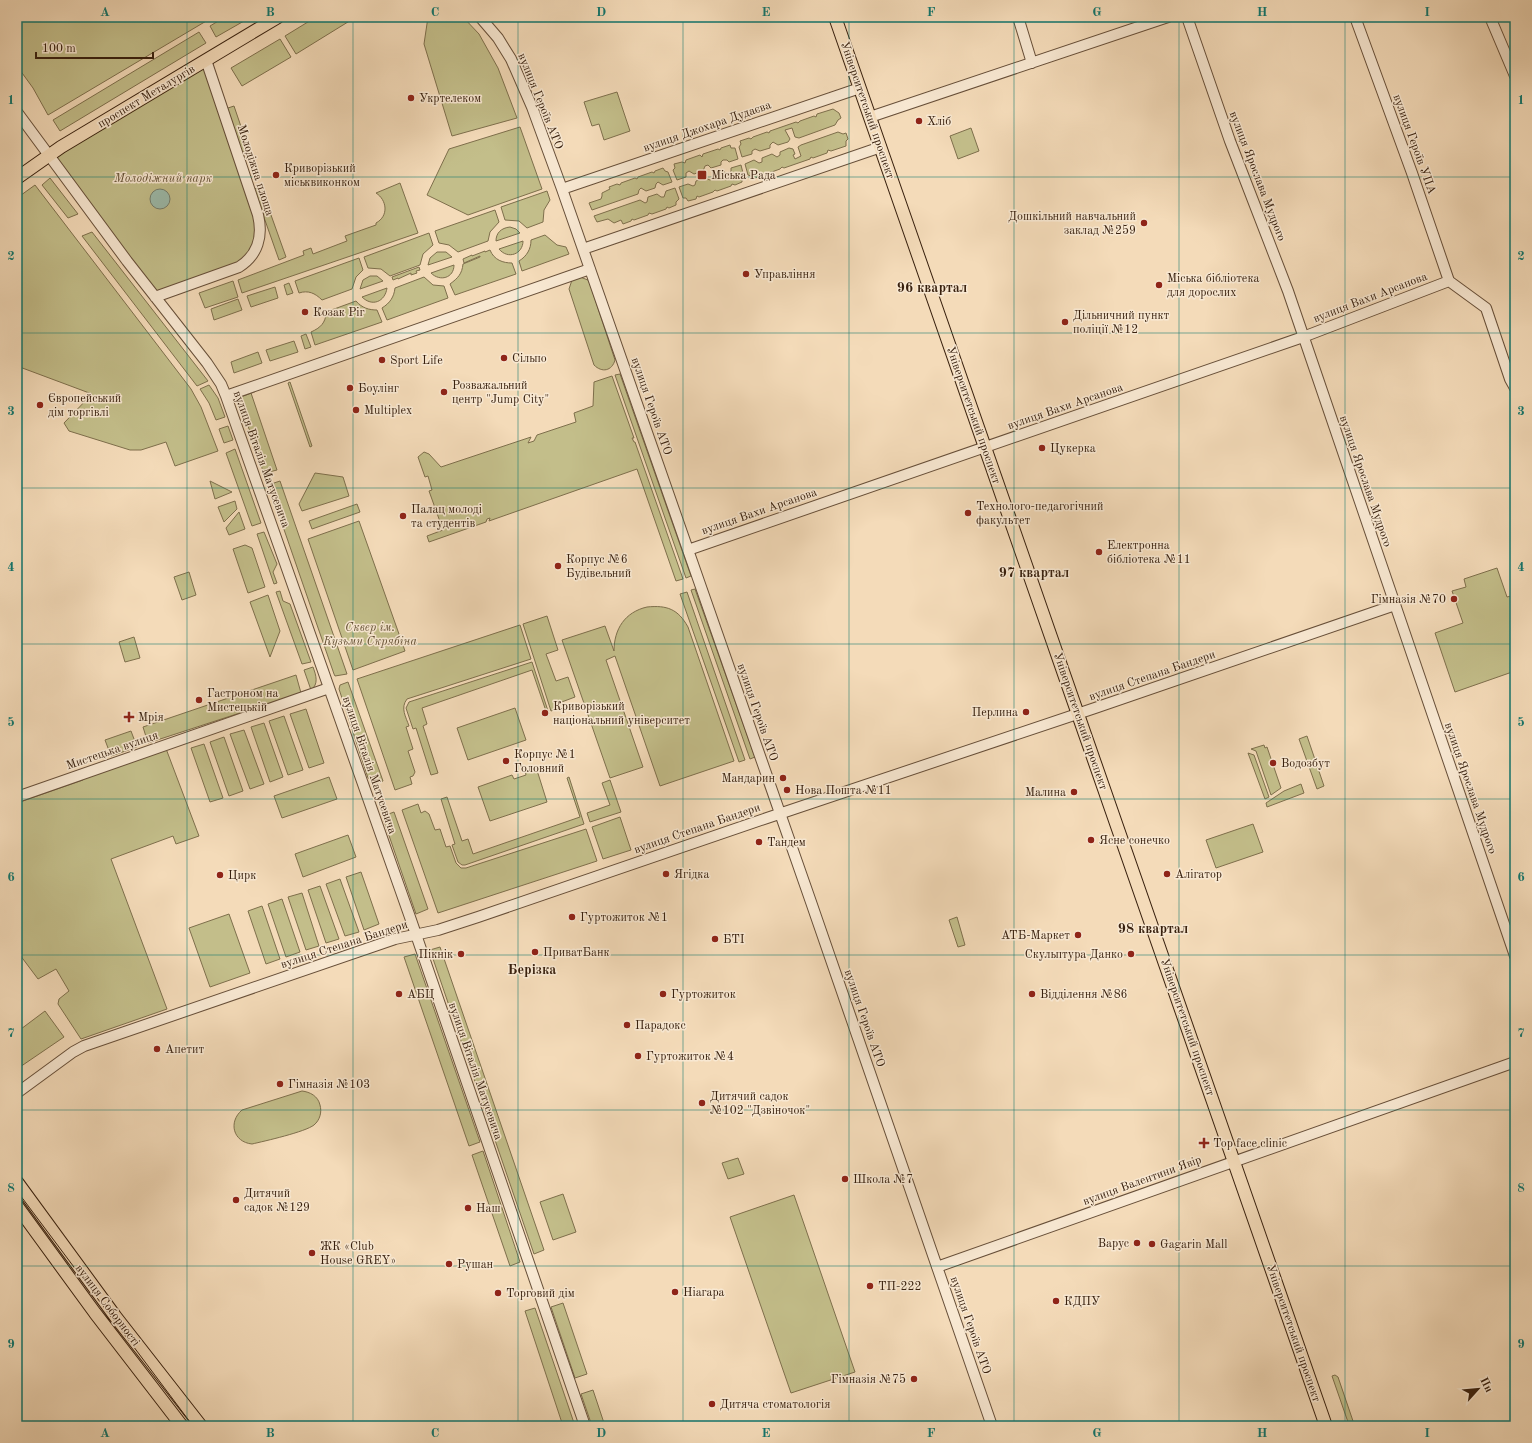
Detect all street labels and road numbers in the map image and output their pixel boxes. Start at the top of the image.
street label: Університетський проспект [838,40,897,181]
street label: вулиця Героїв АТО [515,52,565,151]
street label: проспект Металургів [95,62,197,131]
street label: вулиця Героїв УПА [1390,93,1438,196]
street label: вулиця Джохара Дудаєва [642,99,773,155]
street label: вулиця Ярослава Мудрого [1227,110,1287,243]
street label: Молодіжна площа [235,123,276,217]
street label: вулиця Вахи Арсанова [1312,271,1429,325]
street label: Університетський проспект [944,345,1003,486]
street label: вулиця Героїв АТО [629,356,673,457]
street label: вулиця Вахи Арсанова [1006,382,1125,432]
street label: вулиця Віталія Матусевича [231,389,292,529]
street label: вулиця Ярослава Мудрого [1337,414,1393,549]
street label: вулиця Вахи Арсанова [700,487,819,537]
street label: вулиця Степана Бандери [1088,649,1217,703]
street label: Університетський проспект [1051,651,1110,792]
street label: вулиця Героїв АТО [735,662,779,763]
street label: вулиця Віталія Матусевича [340,695,399,836]
street label: вулиця Ярослава Мудрого [1442,721,1498,856]
street label: Мистецька вулиця [65,730,160,772]
street label: вулиця Степана Бандери [633,802,762,856]
street label: вулиця Степана Бандери [279,919,409,971]
street label: Університетський проспект [1158,957,1217,1098]
street label: вулиця Героїв АТО [842,968,886,1069]
street label: вулиця Віталія Матусевича [446,1001,505,1142]
street label: вулиця Валентини Явір [1081,1153,1203,1208]
street label: вулиця Соборності [73,1262,143,1349]
street label: Університетський проспект [1264,1263,1323,1404]
street label: вулиця Героїв АТО [948,1275,992,1376]

